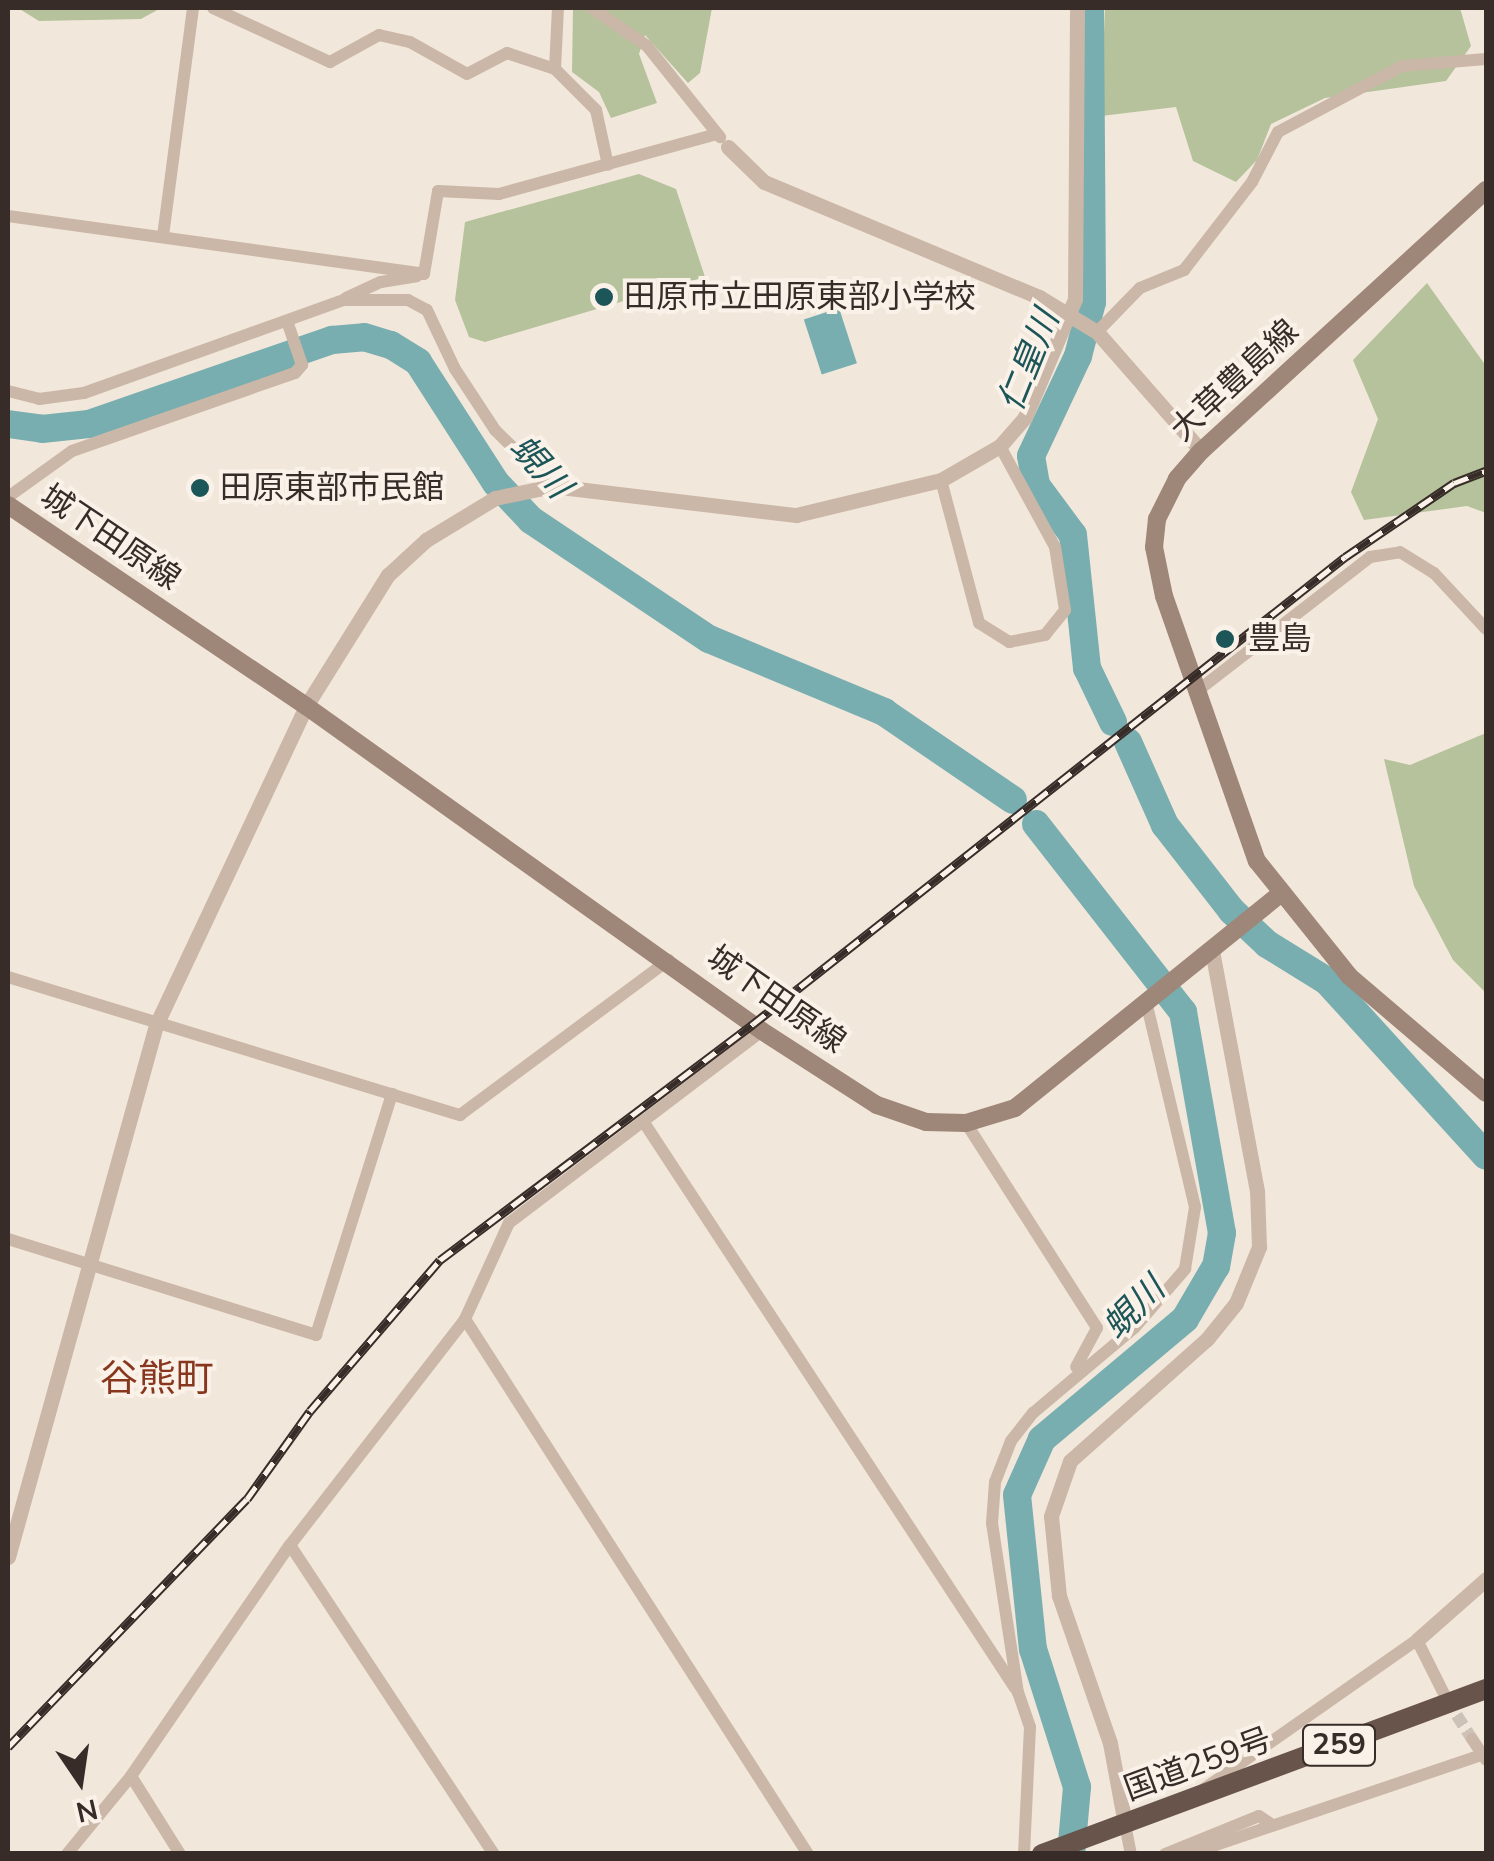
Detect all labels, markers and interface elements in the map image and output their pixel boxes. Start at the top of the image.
place label: 田原市立田原東部小学校 [624,278,976,316]
marker: 田原市立田原東部小学校 [593,286,615,308]
water label: 仁皇川 [990,304,1068,418]
street label: 大草豊島線 [1163,312,1307,450]
water label: 蜆川 [501,427,579,507]
place label: 田原東部市民館 [220,469,444,507]
street label: 城下田原線 [33,477,187,599]
marker: 田原東部市民館 [189,477,211,499]
place label: 豊島 [1248,620,1312,658]
marker: 豊島 [1212,626,1238,652]
street label: 城下田原線 [699,938,853,1062]
water label: 蜆川 [1094,1268,1174,1348]
district label: 谷熊町 [100,1356,214,1402]
road number: 259 [1302,1720,1376,1770]
street label: 国道259号 [1119,1721,1277,1809]
north arrow [30,1731,130,1831]
text: N [72,1789,101,1831]

